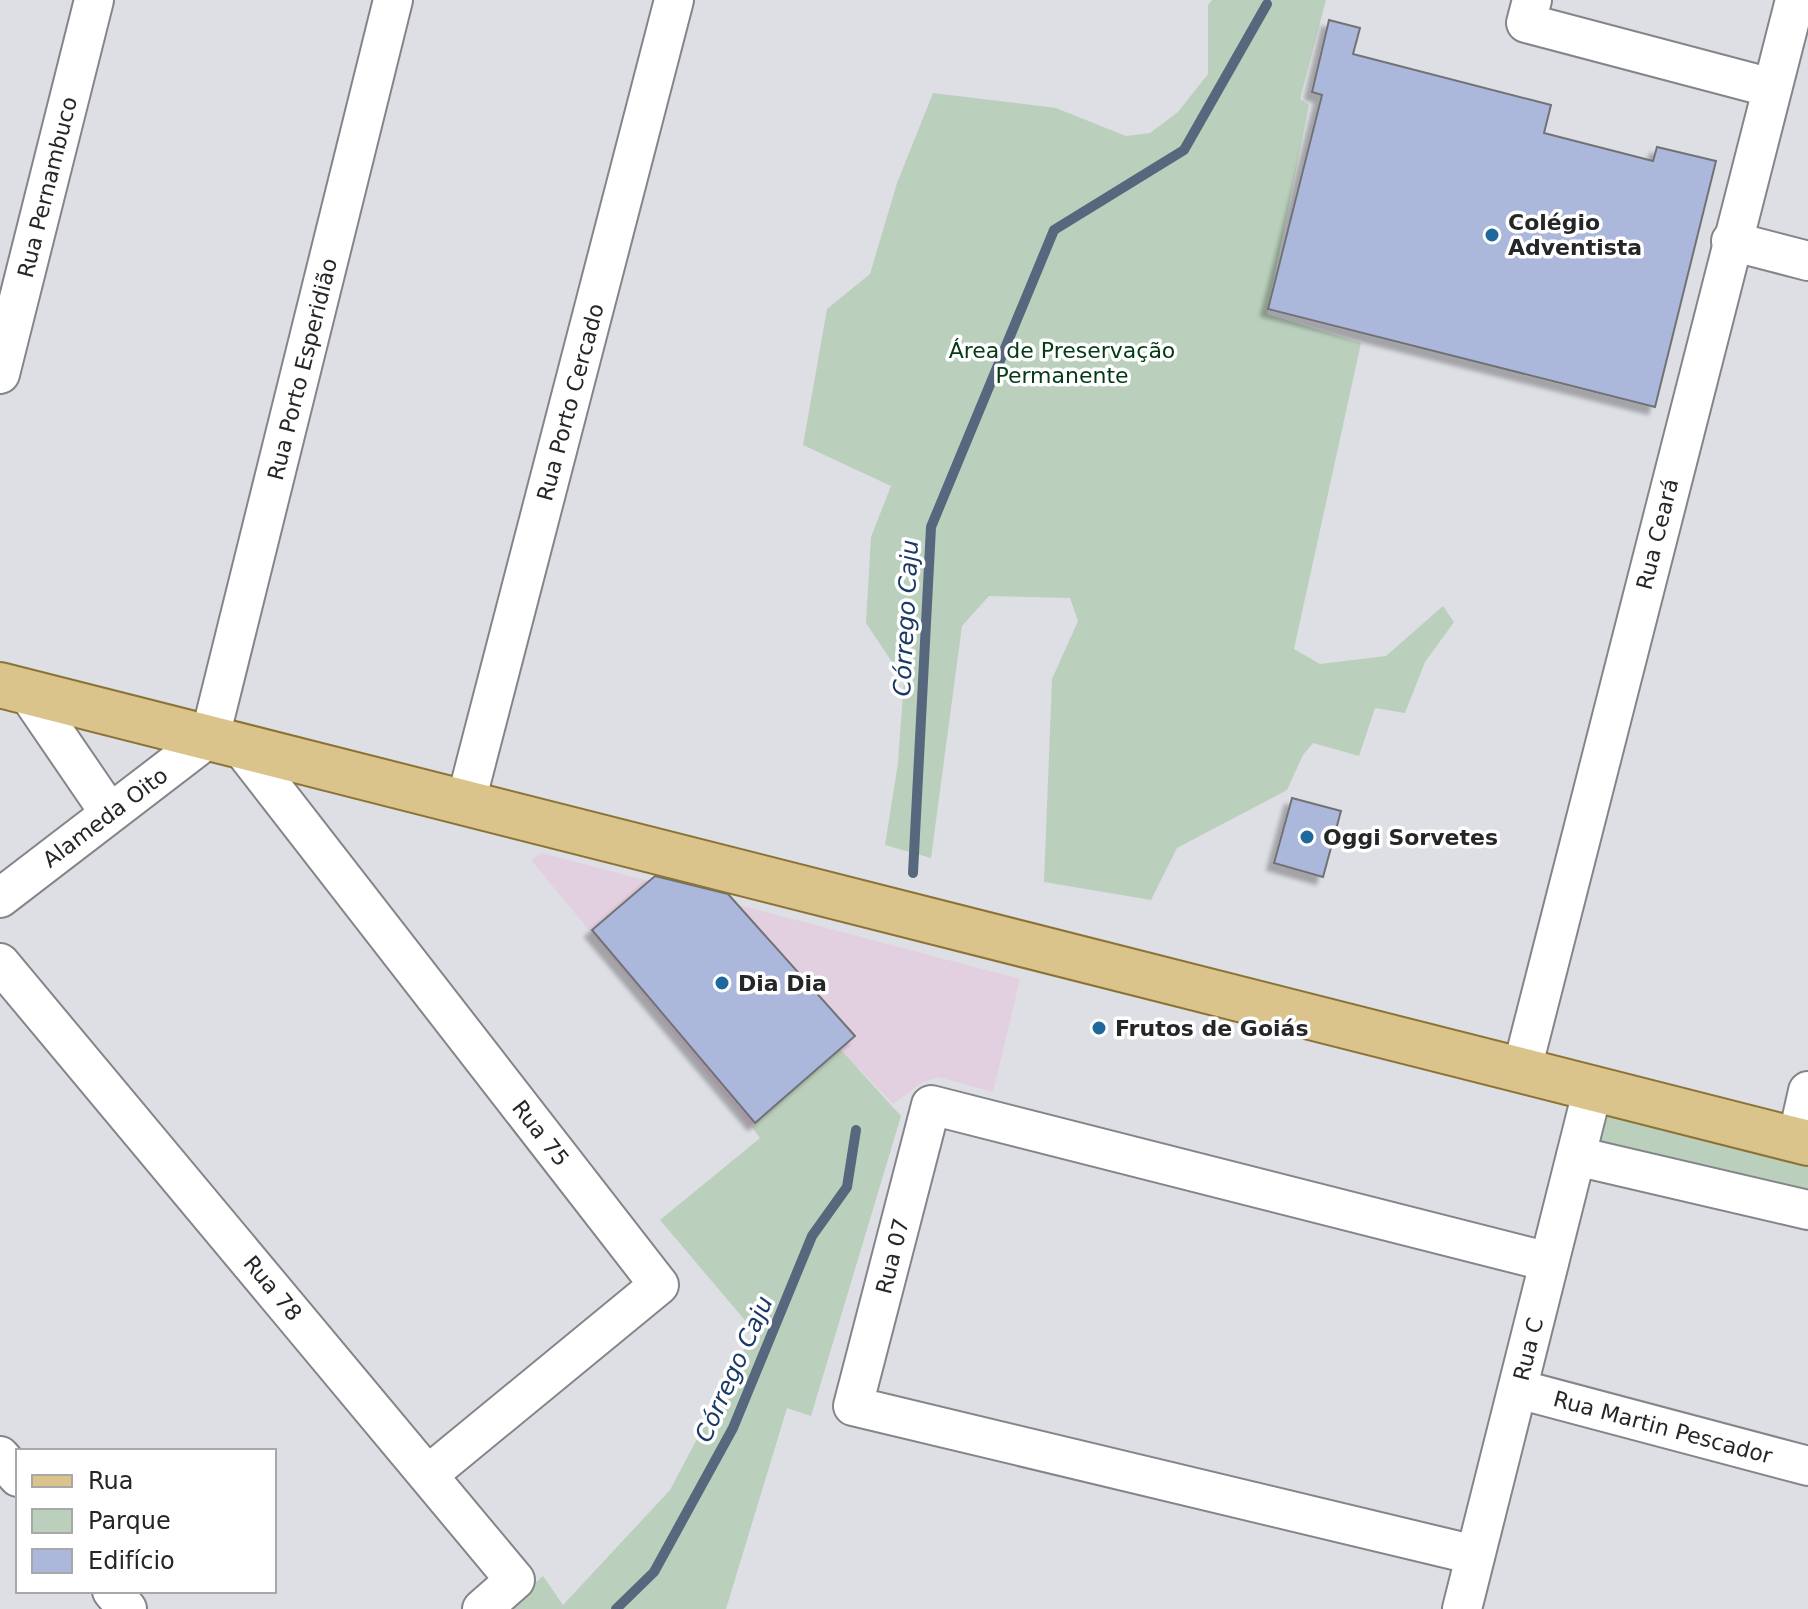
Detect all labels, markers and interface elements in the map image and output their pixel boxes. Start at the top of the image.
street label: Rua Pernambuco [13,94,82,280]
place label: Colégio Adventista [1508,210,1642,260]
marker: Colégio Adventista [1483,226,1501,244]
street label: Rua Porto Esperidião [263,256,342,483]
street label: Rua Porto Cercado [532,301,609,504]
park label: Área de Preservação Permanente [949,338,1175,388]
street label: Rua Ceará [1632,476,1683,592]
water label: Córrego Caju [888,539,924,697]
street label: Alameda Oito [38,762,173,872]
place label: Oggi Sorvetes [1323,825,1498,850]
marker: Oggi Sorvetes [1298,828,1316,846]
place label: Dia Dia [738,971,827,996]
marker: Dia Dia [713,974,731,992]
place label: Frutos de Goiás [1115,1016,1309,1041]
marker: Frutos de Goiás [1090,1019,1108,1037]
street label: Rua 75 [507,1095,574,1171]
street label: Rua 07 [871,1216,914,1296]
street label: Rua 78 [238,1251,307,1326]
water label: Córrego Caju [689,1292,779,1446]
street label: Rua C [1509,1315,1548,1383]
street label: Rua Martin Pescador [1551,1386,1776,1469]
legend [16,1449,276,1593]
text: Rua [88,1467,134,1495]
text: Parque [88,1507,171,1535]
text: Edifício [88,1547,175,1575]

